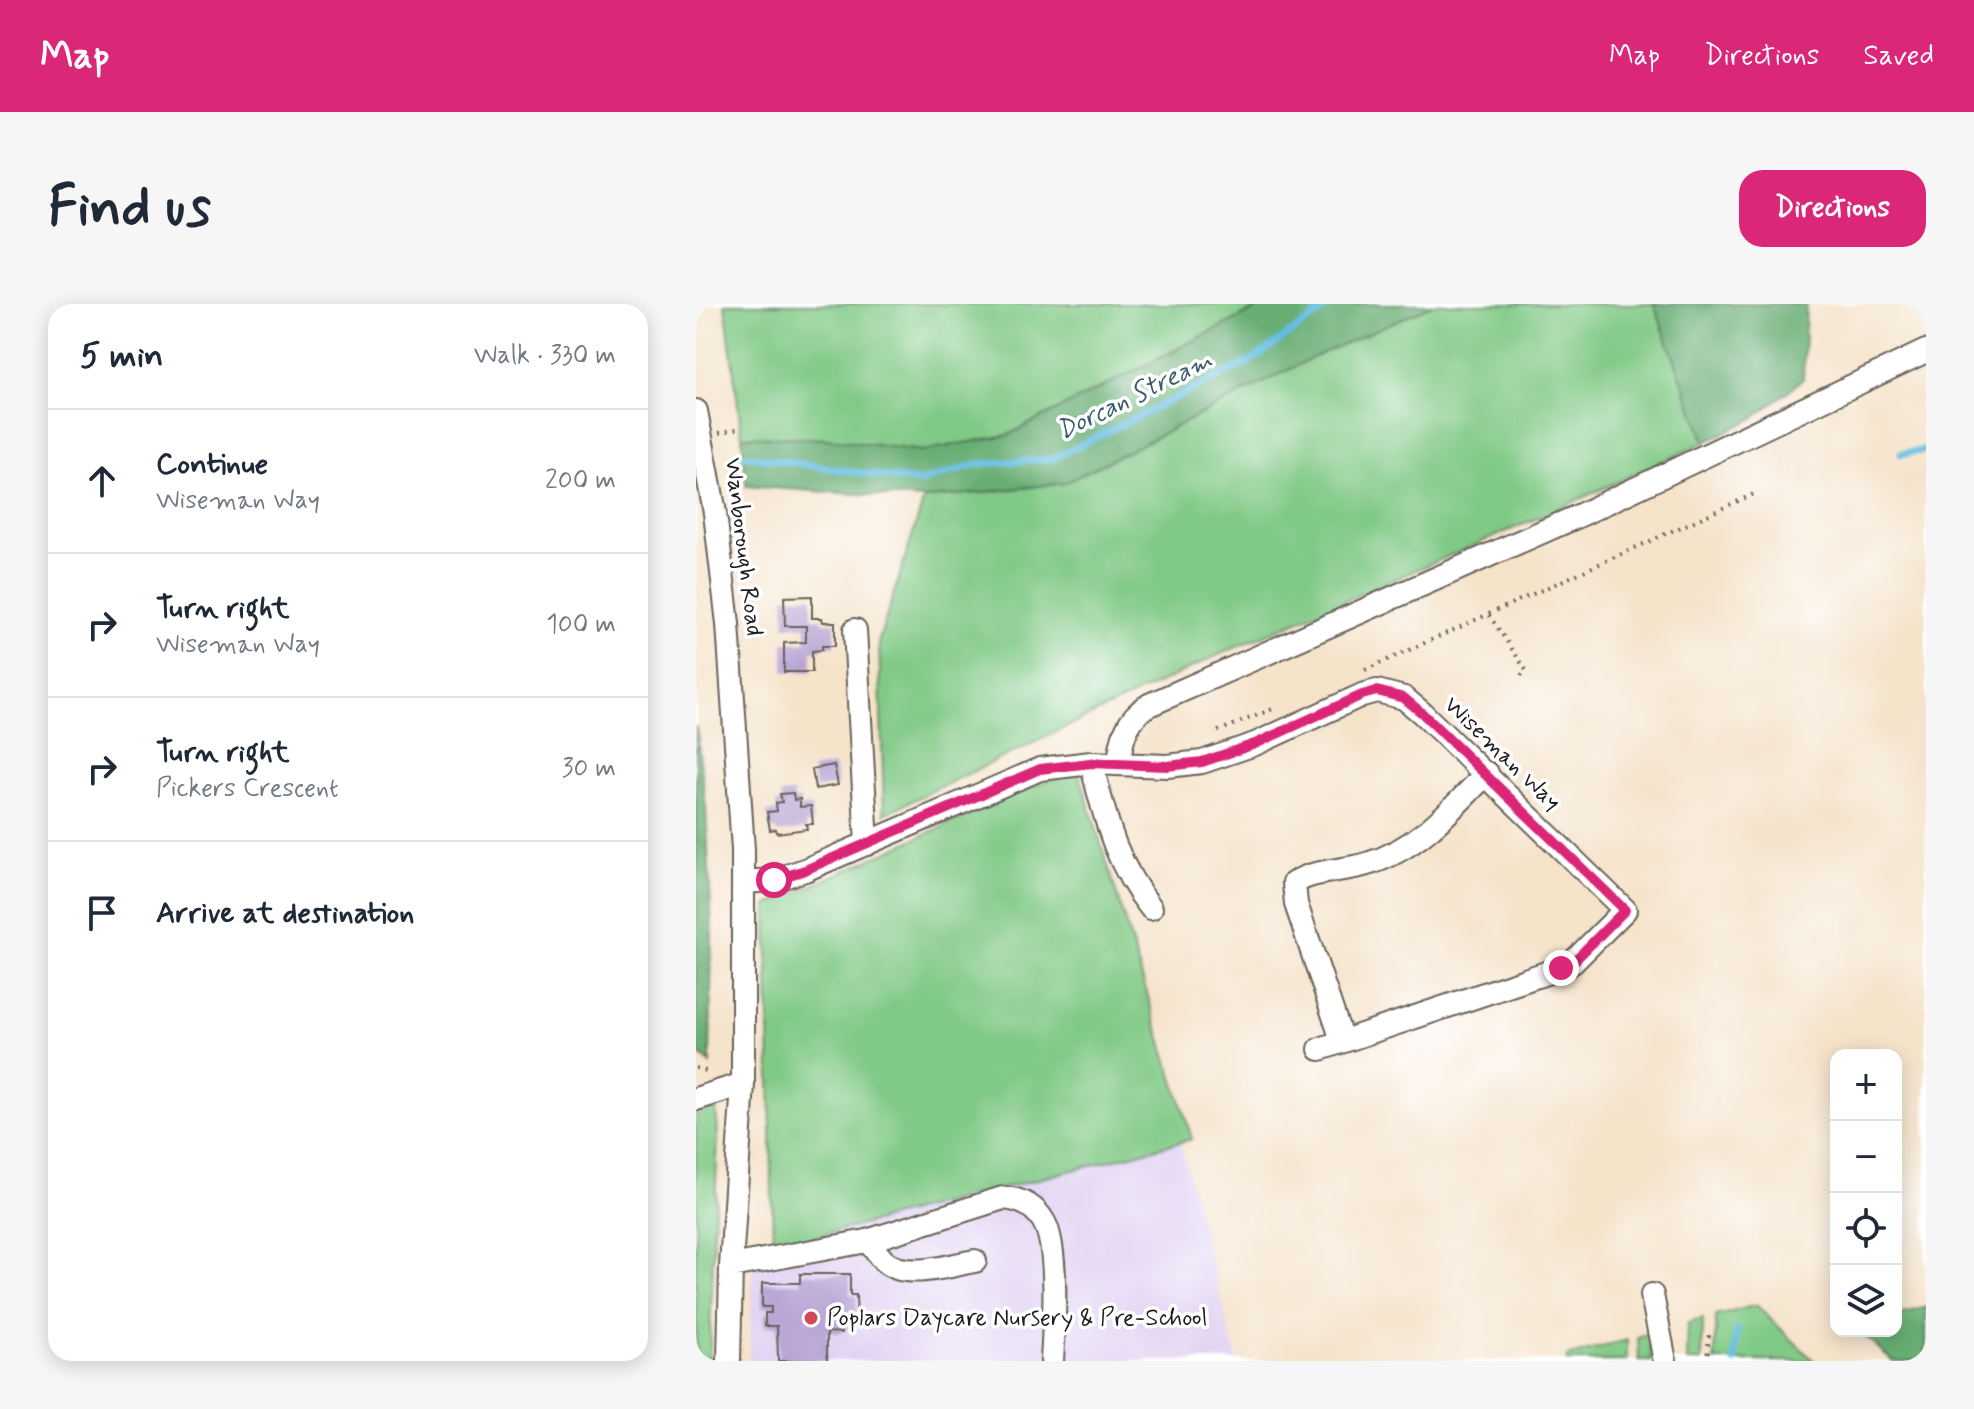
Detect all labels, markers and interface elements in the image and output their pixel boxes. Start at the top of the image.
text: Map [40,32,110,81]
text: Map [1609,38,1660,75]
text: Directions [1704,38,1819,75]
text: Saved [1863,38,1934,75]
button: Directions [1739,170,1926,247]
text: Find us [48,172,211,245]
text: 5 min [80,334,163,379]
text: Walk · 330 m [474,339,616,373]
water label: Dorcan Stream [1051,344,1219,448]
text: Continue [156,445,268,484]
street label: Wanborough Road [717,456,769,638]
icon: ahead [80,459,124,503]
text: 200 m [545,464,616,498]
text: Wiseman Way [156,484,320,518]
text: Turn right [156,589,289,628]
icon: right [80,603,124,647]
text: 100 m [546,608,616,642]
text: Wiseman Way [156,628,320,662]
street label: Wiseman Way [1437,690,1567,818]
text: Turn right [156,733,289,772]
icon: right [80,747,124,791]
text: 30 m [562,752,616,786]
text: Pickers Crescent [156,772,339,806]
route start [756,862,792,898]
icon: arrive [80,891,124,935]
text: Arrive at destination [156,894,414,933]
route end [1543,950,1579,986]
map controls [1830,1049,1902,1337]
button: + [1830,1049,1902,1121]
button: − [1830,1121,1902,1193]
button: locate [1830,1193,1902,1265]
button: layers [1830,1265,1902,1337]
place label: Poplars Daycare Nursery & Pre-School [827,1303,1208,1334]
marker: Poplars Daycare Nursery & Pre-School [802,1309,820,1327]

